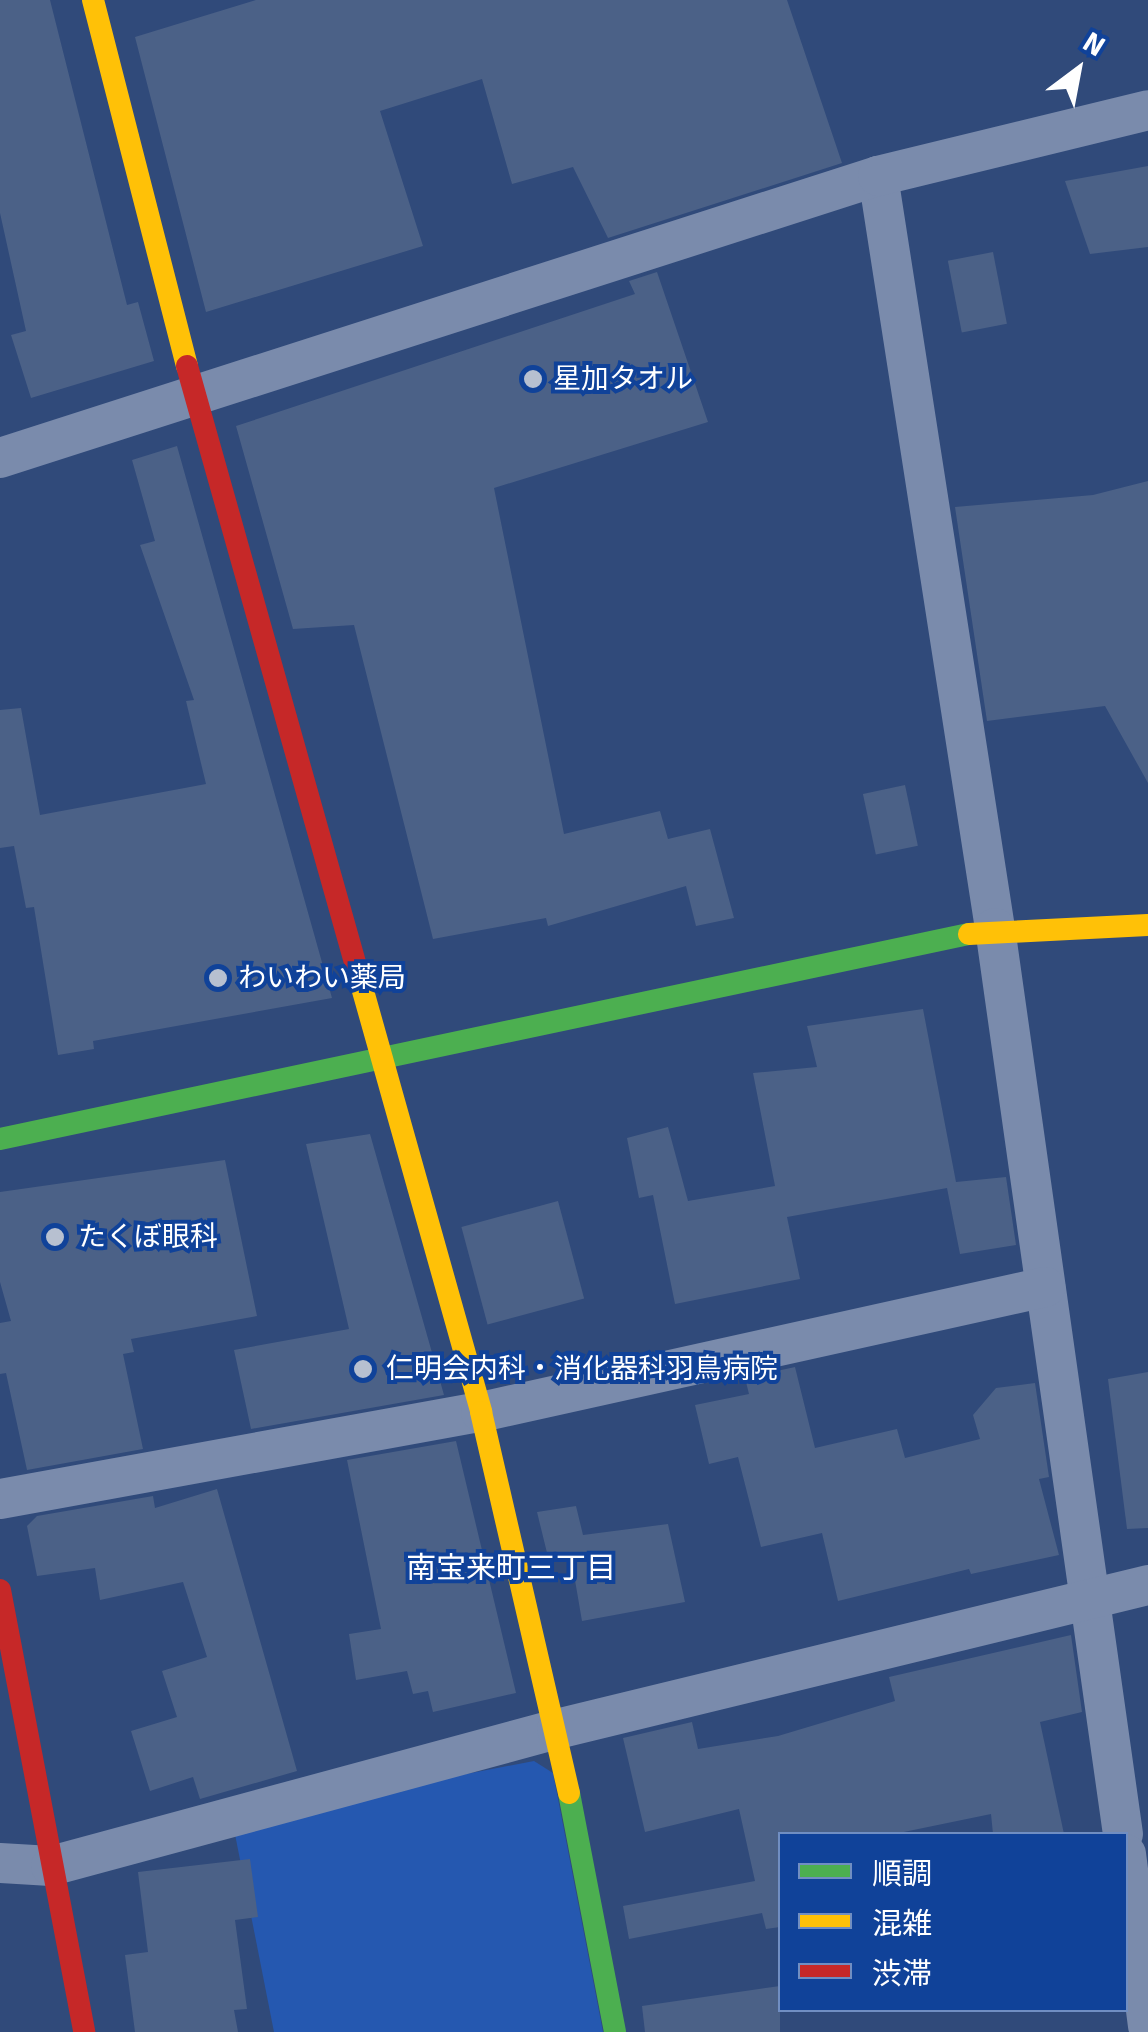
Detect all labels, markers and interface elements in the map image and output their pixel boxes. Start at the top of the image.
north arrow [1028,20,1128,120]
text: N [1077,25,1111,64]
place label: 星加タオル [553,362,693,396]
marker: 星加タオル [522,368,544,390]
place label: わいわい薬局 [238,961,406,995]
marker: わいわい薬局 [207,967,229,989]
place label: たくぼ眼科 [78,1220,218,1254]
marker: たくぼ眼科 [42,1224,68,1250]
place label: 仁明会内科・消化器科羽鳥病院 [386,1352,778,1386]
marker: 仁明会内科・消化器科羽鳥病院 [350,1356,376,1382]
district label: 南宝来町三丁目 [406,1551,616,1587]
legend [778,1832,1128,2012]
text: 順調 [872,1856,932,1893]
text: 混雑 [872,1906,932,1943]
text: 渋滞 [872,1956,932,1993]

